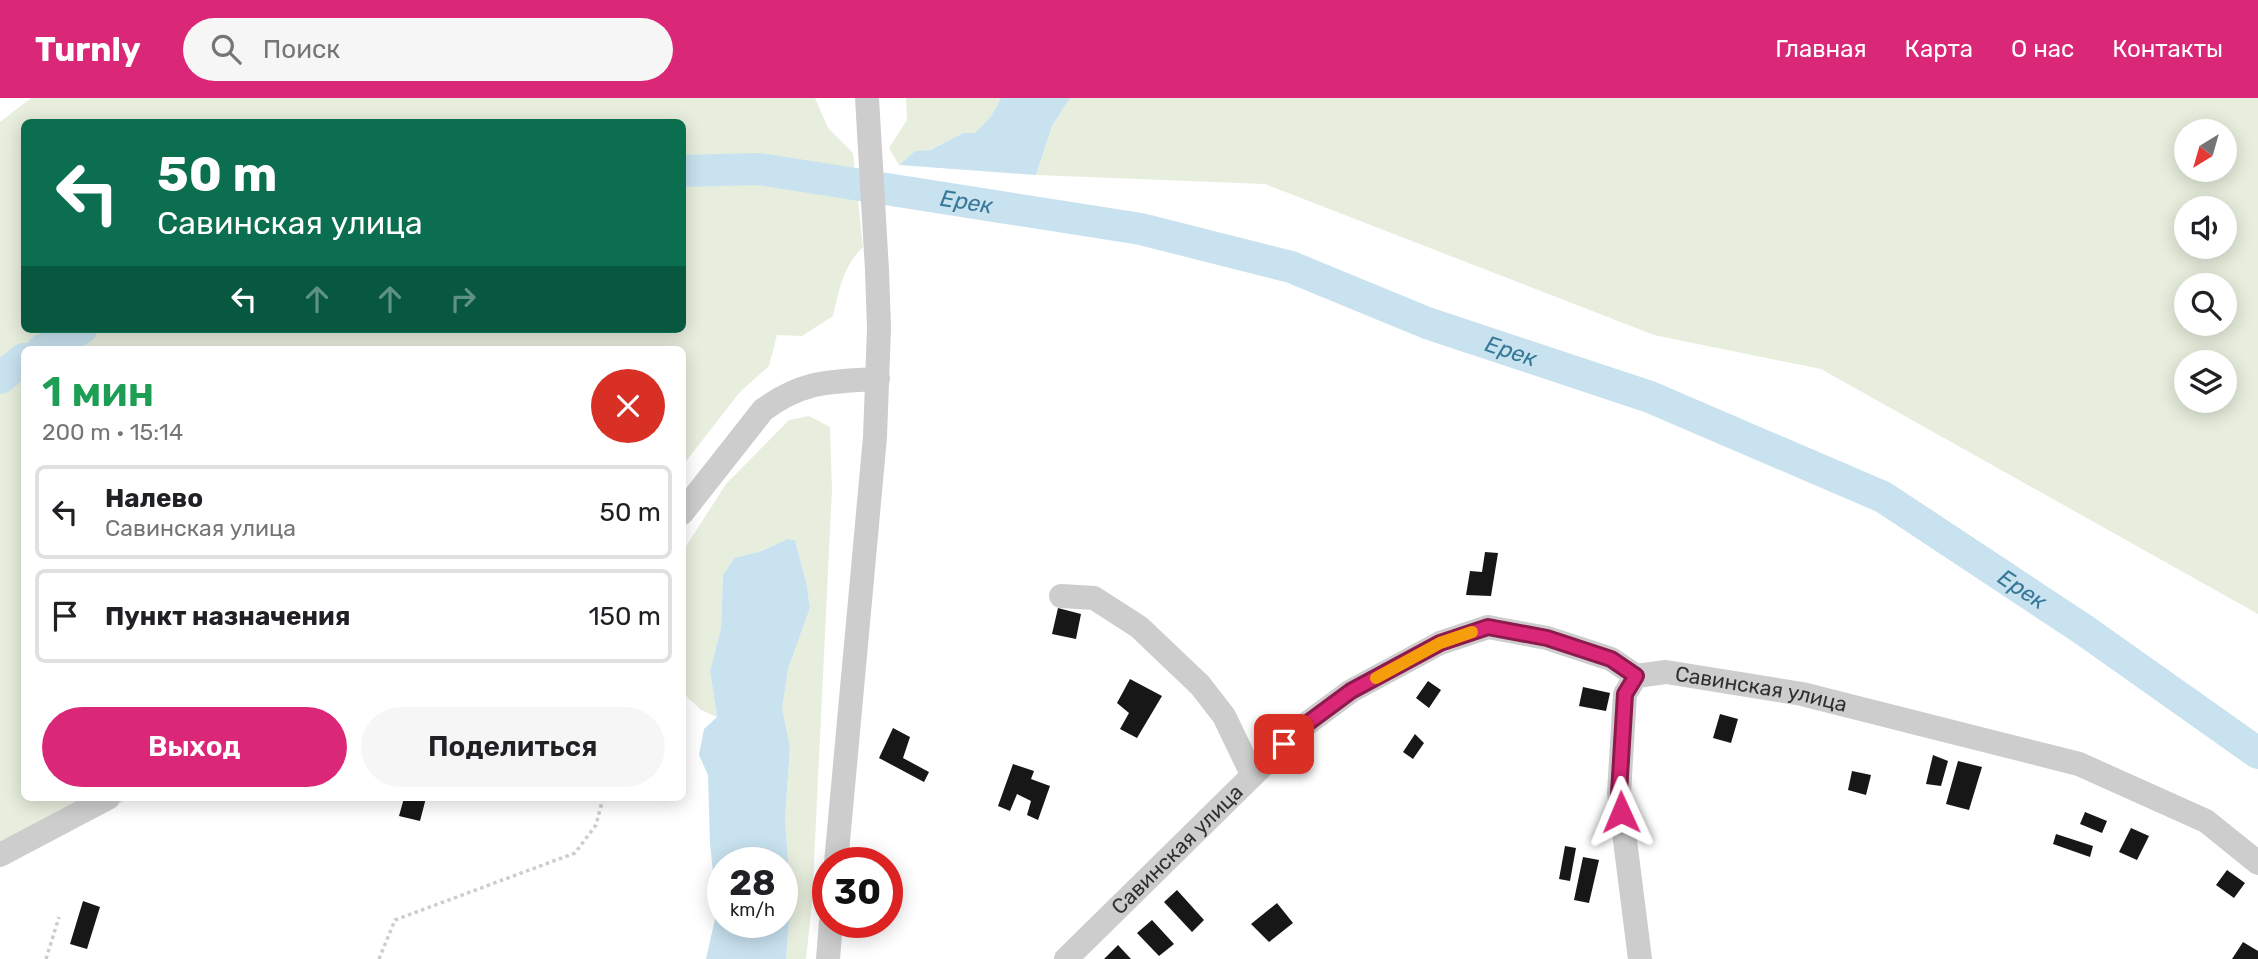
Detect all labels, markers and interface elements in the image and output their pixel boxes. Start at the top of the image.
search box [183,18,673,81]
text: Turnly [35,30,141,69]
icon: search [207,30,245,68]
text: Поиск [263,34,340,65]
text: Главная [1775,35,1867,63]
text: Карта [1905,35,1973,63]
text: О нас [2011,35,2074,63]
text: Контакты [2112,35,2223,63]
north arrow [2174,119,2236,182]
map controls [2174,119,2237,413]
text: 50 m [157,145,277,203]
icon: left [42,147,133,238]
water label: Ерек [938,184,995,220]
button: sound [2174,196,2237,259]
text: Савинская улица [157,204,423,242]
button: search [2174,273,2237,336]
icon: left [225,280,263,318]
icon: ahead [298,280,336,318]
icon: ahead [371,280,409,318]
icon: right [444,280,482,318]
water label: Ерек [1482,329,1541,373]
button: layers [2174,350,2237,413]
text: 1 мин [42,367,154,417]
button: close [591,369,665,443]
text: 200 m · 15:14 [42,418,183,446]
text: Налево [105,483,203,514]
icon: left [46,493,84,531]
text: 50 m [600,497,661,528]
text: Савинская улица [105,514,296,542]
water label: Ерек [1993,563,2053,616]
icon: arrive [46,597,84,635]
text: Пункт назначения [105,601,350,632]
text: 150 m [588,601,661,632]
street label: Савинская улица [1673,661,1850,717]
button: Выход [42,707,347,787]
button: Поделиться [361,707,665,787]
pin [1254,714,1314,774]
icon: arrive [1265,725,1303,763]
position arrow [1584,775,1658,849]
street label: Савинская улица [1106,779,1248,919]
speed limit sign: 30 [812,847,903,938]
text: 28 [729,862,776,904]
text: km/h [730,899,775,921]

